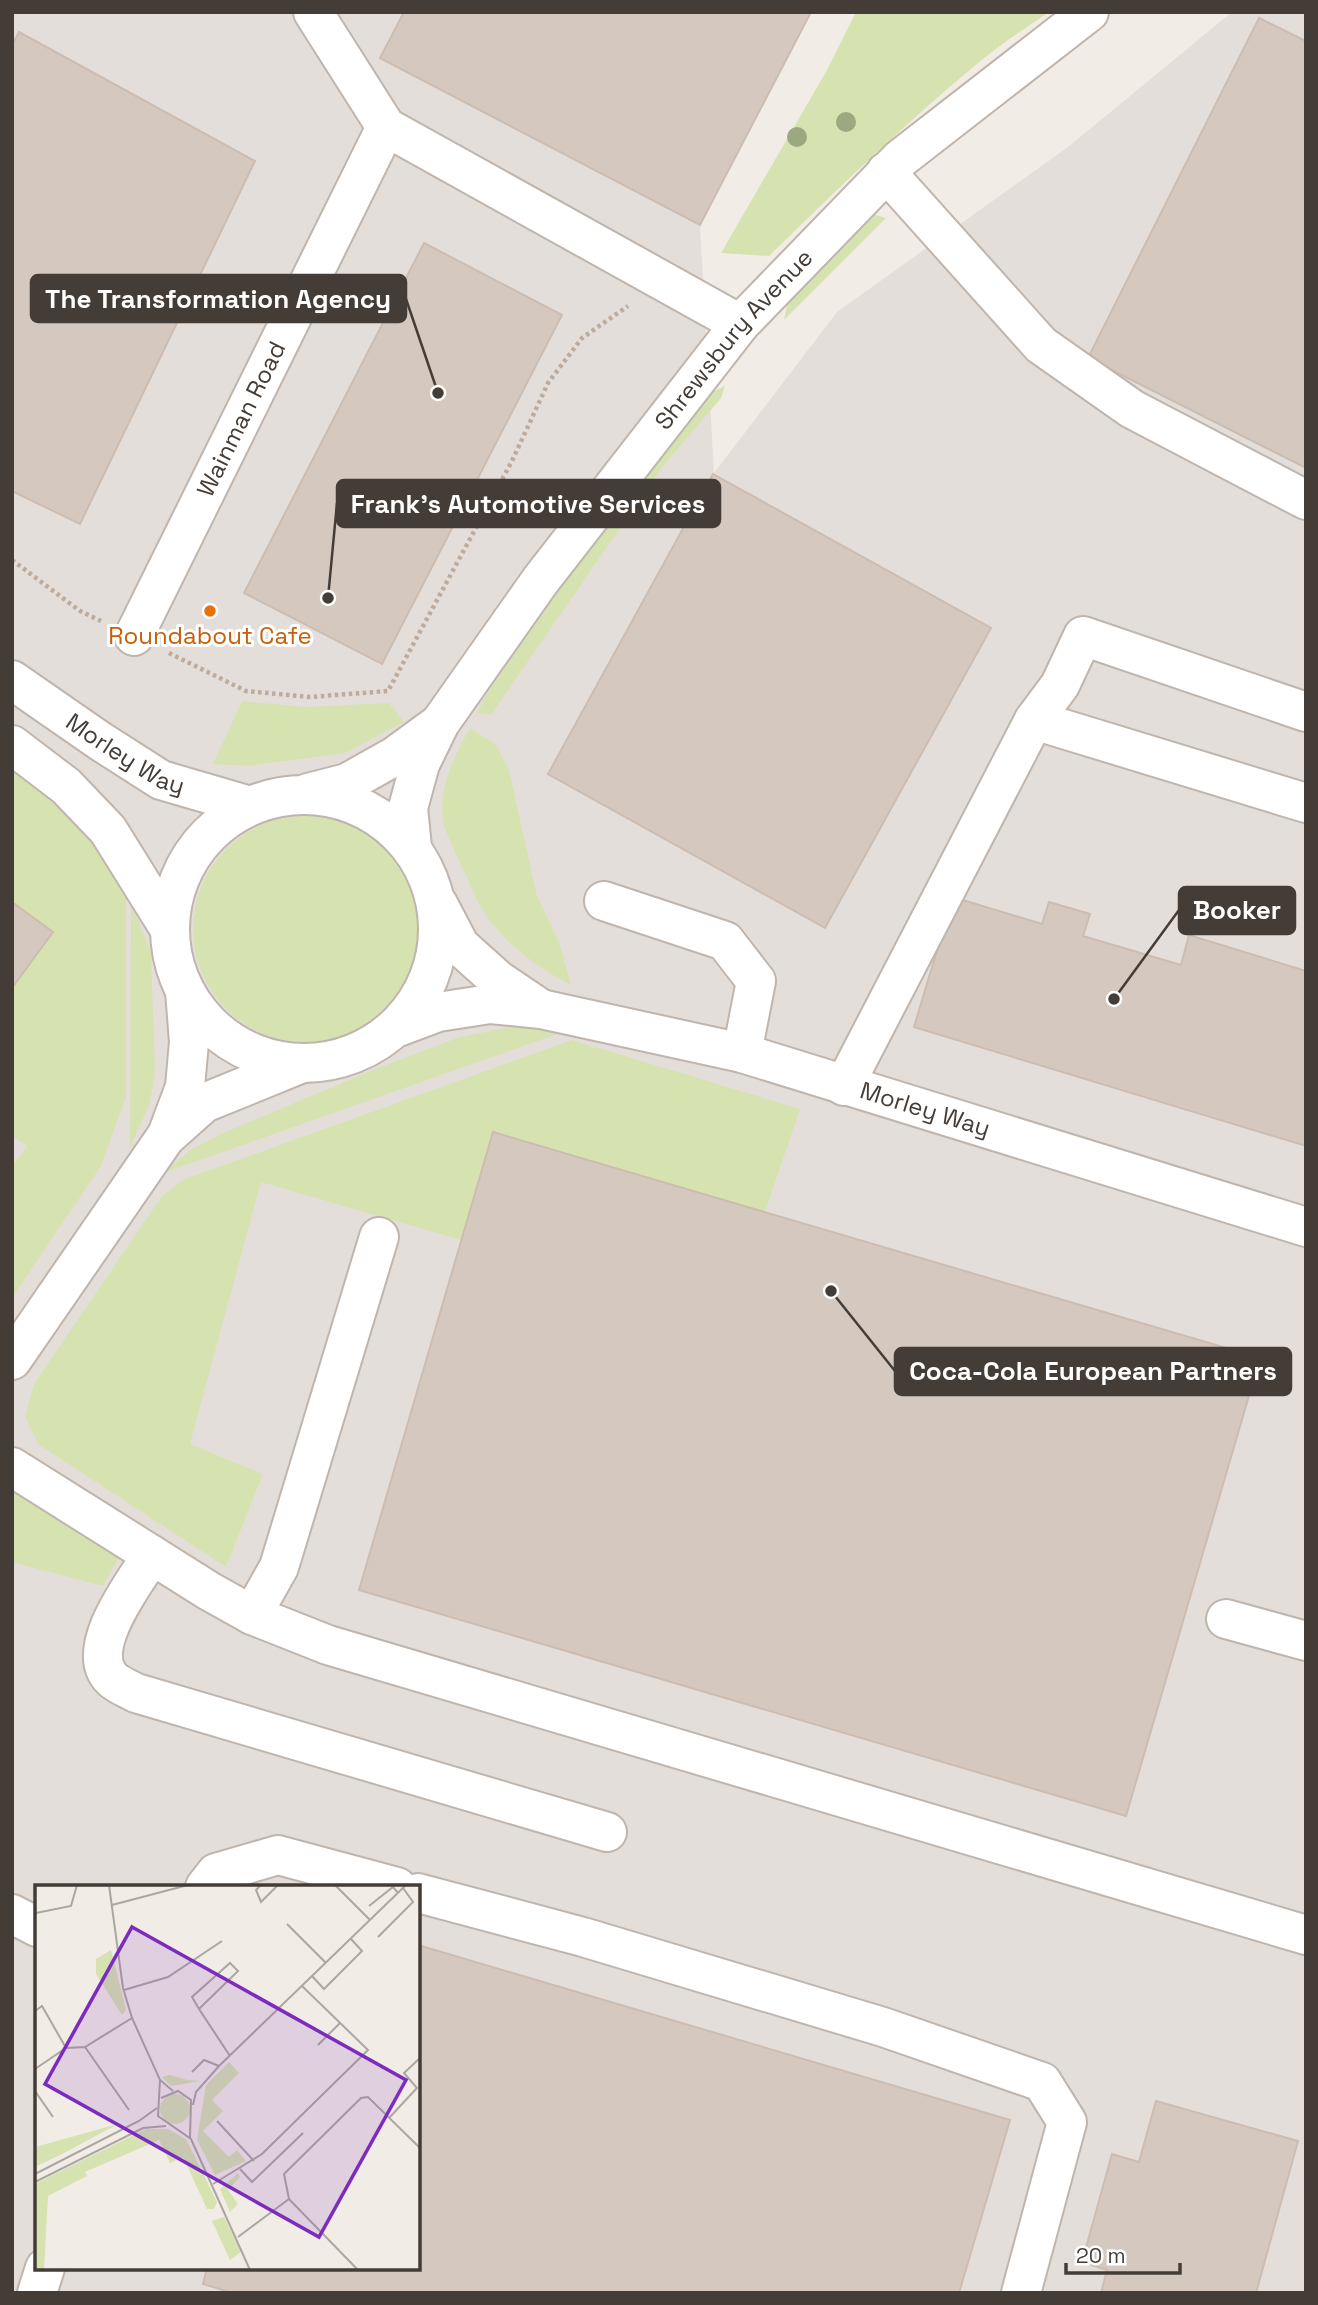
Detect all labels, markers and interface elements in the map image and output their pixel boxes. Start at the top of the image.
street label: Shrewsbury Avenue [648,242,819,436]
callout: The Transformation Agency [31,275,406,322]
text: The Transformation Agency [45,282,391,316]
street label: Wainman Road [189,336,292,502]
callout: Frank's Automotive Services [337,480,720,527]
text: Frank's Automotive Services [351,487,705,521]
marker: Roundabout Cafe [202,603,218,619]
place label: Roundabout Cafe [108,620,312,651]
street label: Morley Way [60,706,188,801]
callout: Booker [1179,887,1295,934]
text: Booker [1193,893,1281,927]
street label: Morley Way [856,1074,994,1144]
callout: Coca-Cola European Partners [895,1348,1291,1395]
text: Coca-Cola European Partners [909,1354,1277,1388]
inset map [35,1885,420,2270]
scale bar [1066,2232,1180,2276]
text: 20 m [1076,2242,1126,2269]

